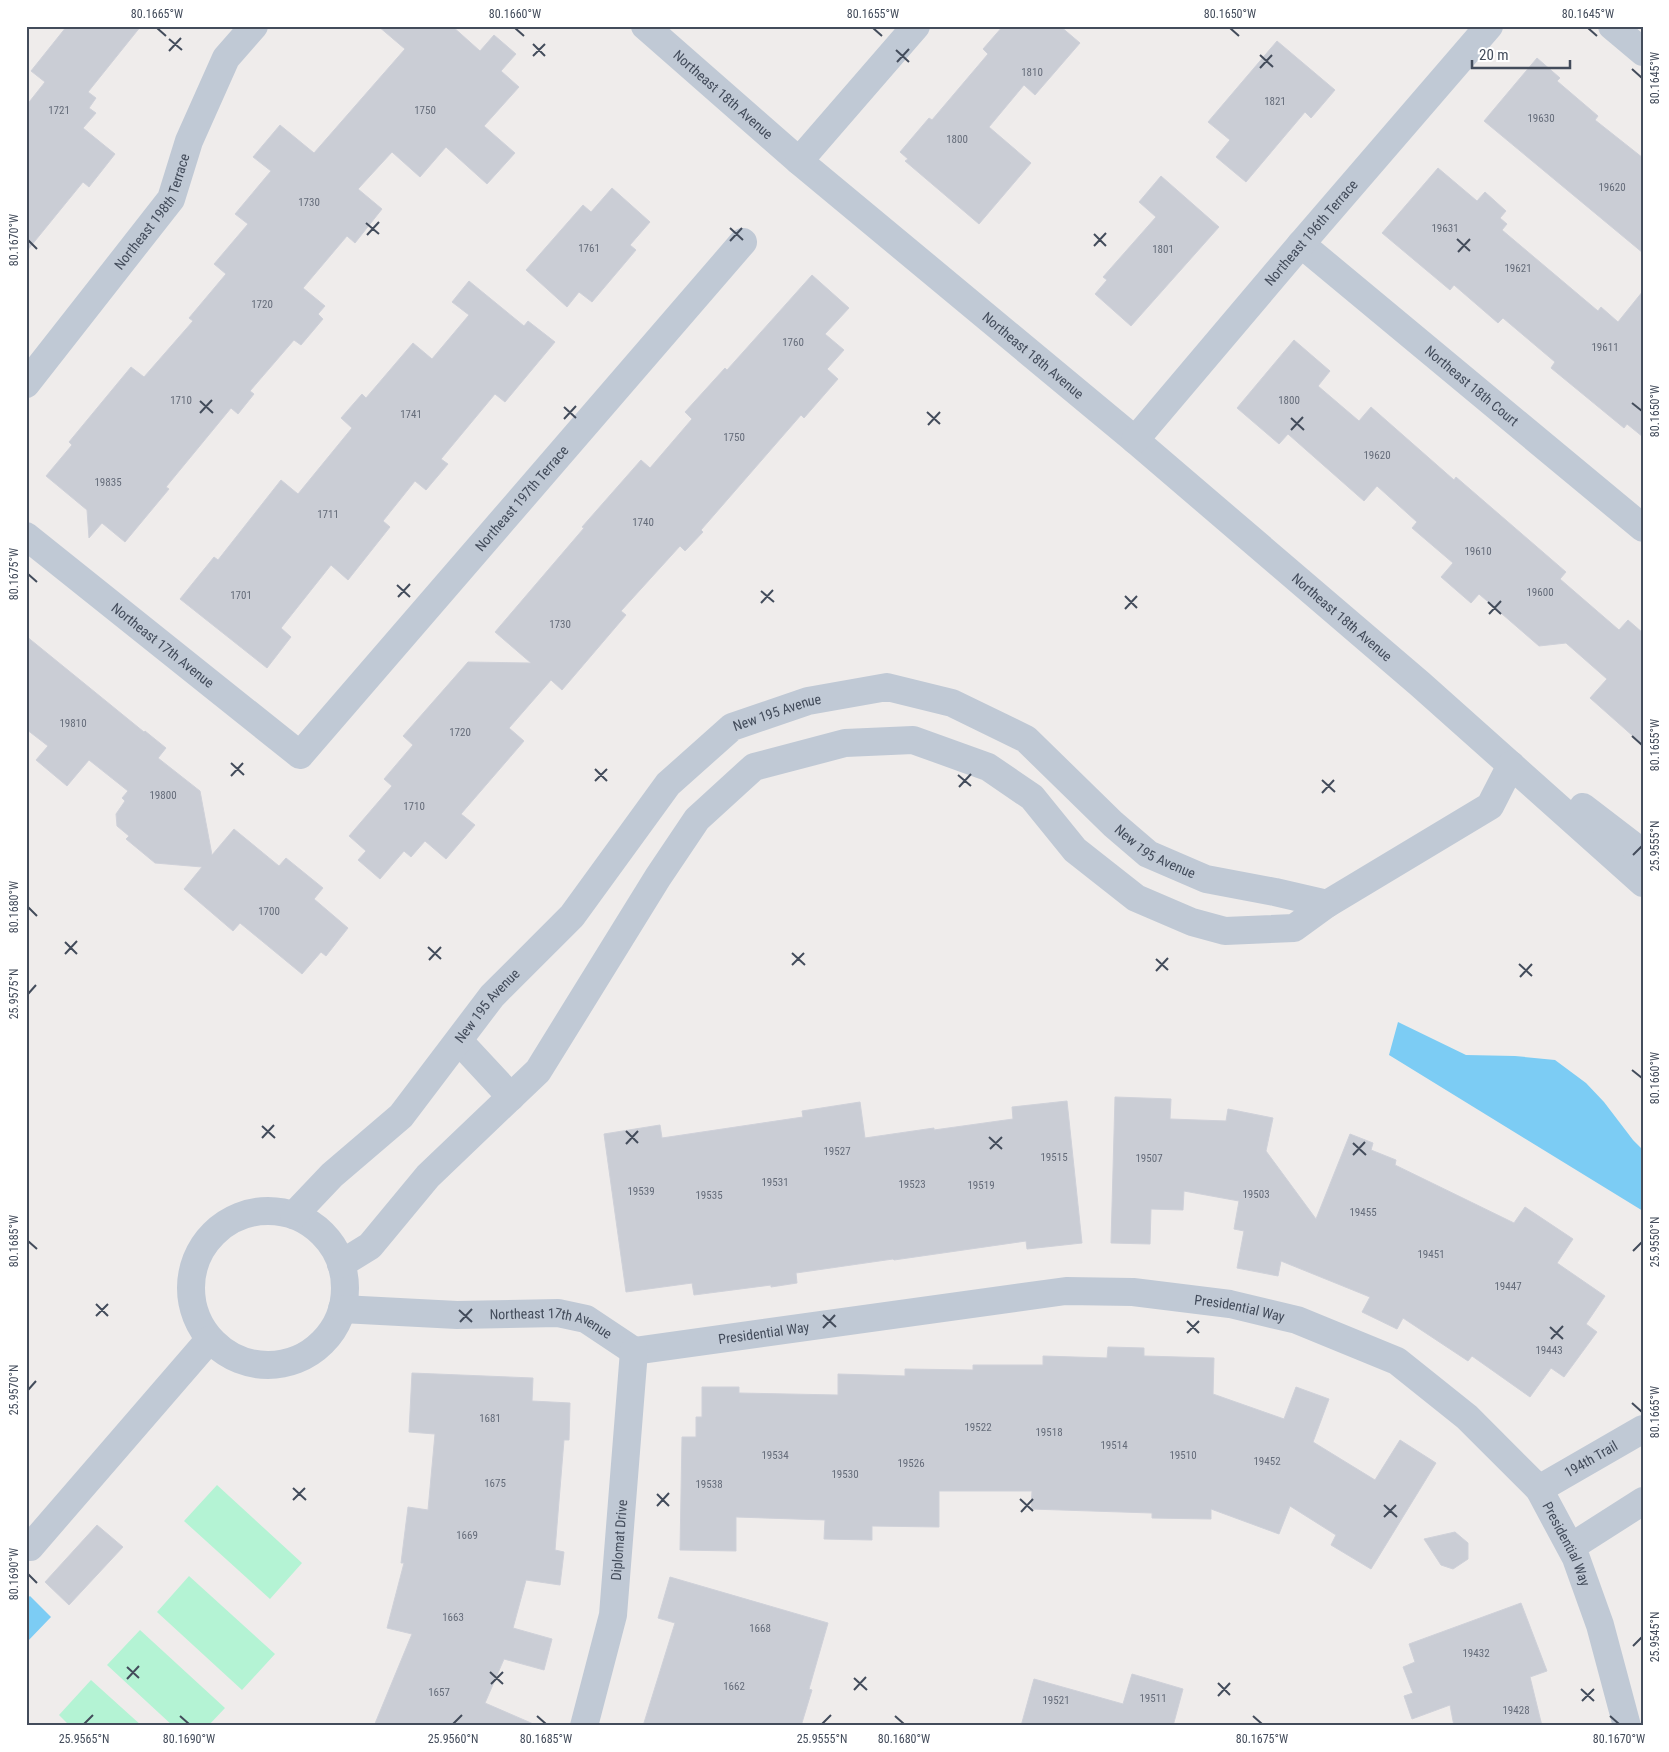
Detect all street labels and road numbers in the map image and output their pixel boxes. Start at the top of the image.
street label: Northeast 18th Avenue [670,47,776,143]
street label: Northeast 198th Terrace [111,151,193,273]
street label: Northeast 196th Terrace [1261,176,1361,289]
street label: Northeast 18th Avenue [979,309,1087,402]
street label: Northeast 18th Court [1422,342,1522,429]
street label: Northeast 197th Terrace [472,442,572,554]
street label: Northeast 18th Avenue [1289,570,1396,665]
street label: Northeast 17th Avenue [108,599,217,691]
street label: New 195 Avenue [731,691,823,734]
street label: New 195 Avenue [1112,821,1198,882]
street label: New 195 Avenue [451,965,523,1046]
street label: Presidential Way [1193,1292,1286,1325]
street label: Northeast 17th Avenue [489,1304,615,1342]
street label: Presidential Way [717,1319,810,1347]
street label: 194th Trail [1562,1437,1620,1481]
street label: Diplomat Drive [608,1499,630,1581]
street label: Presidential Way [1539,1499,1593,1588]

